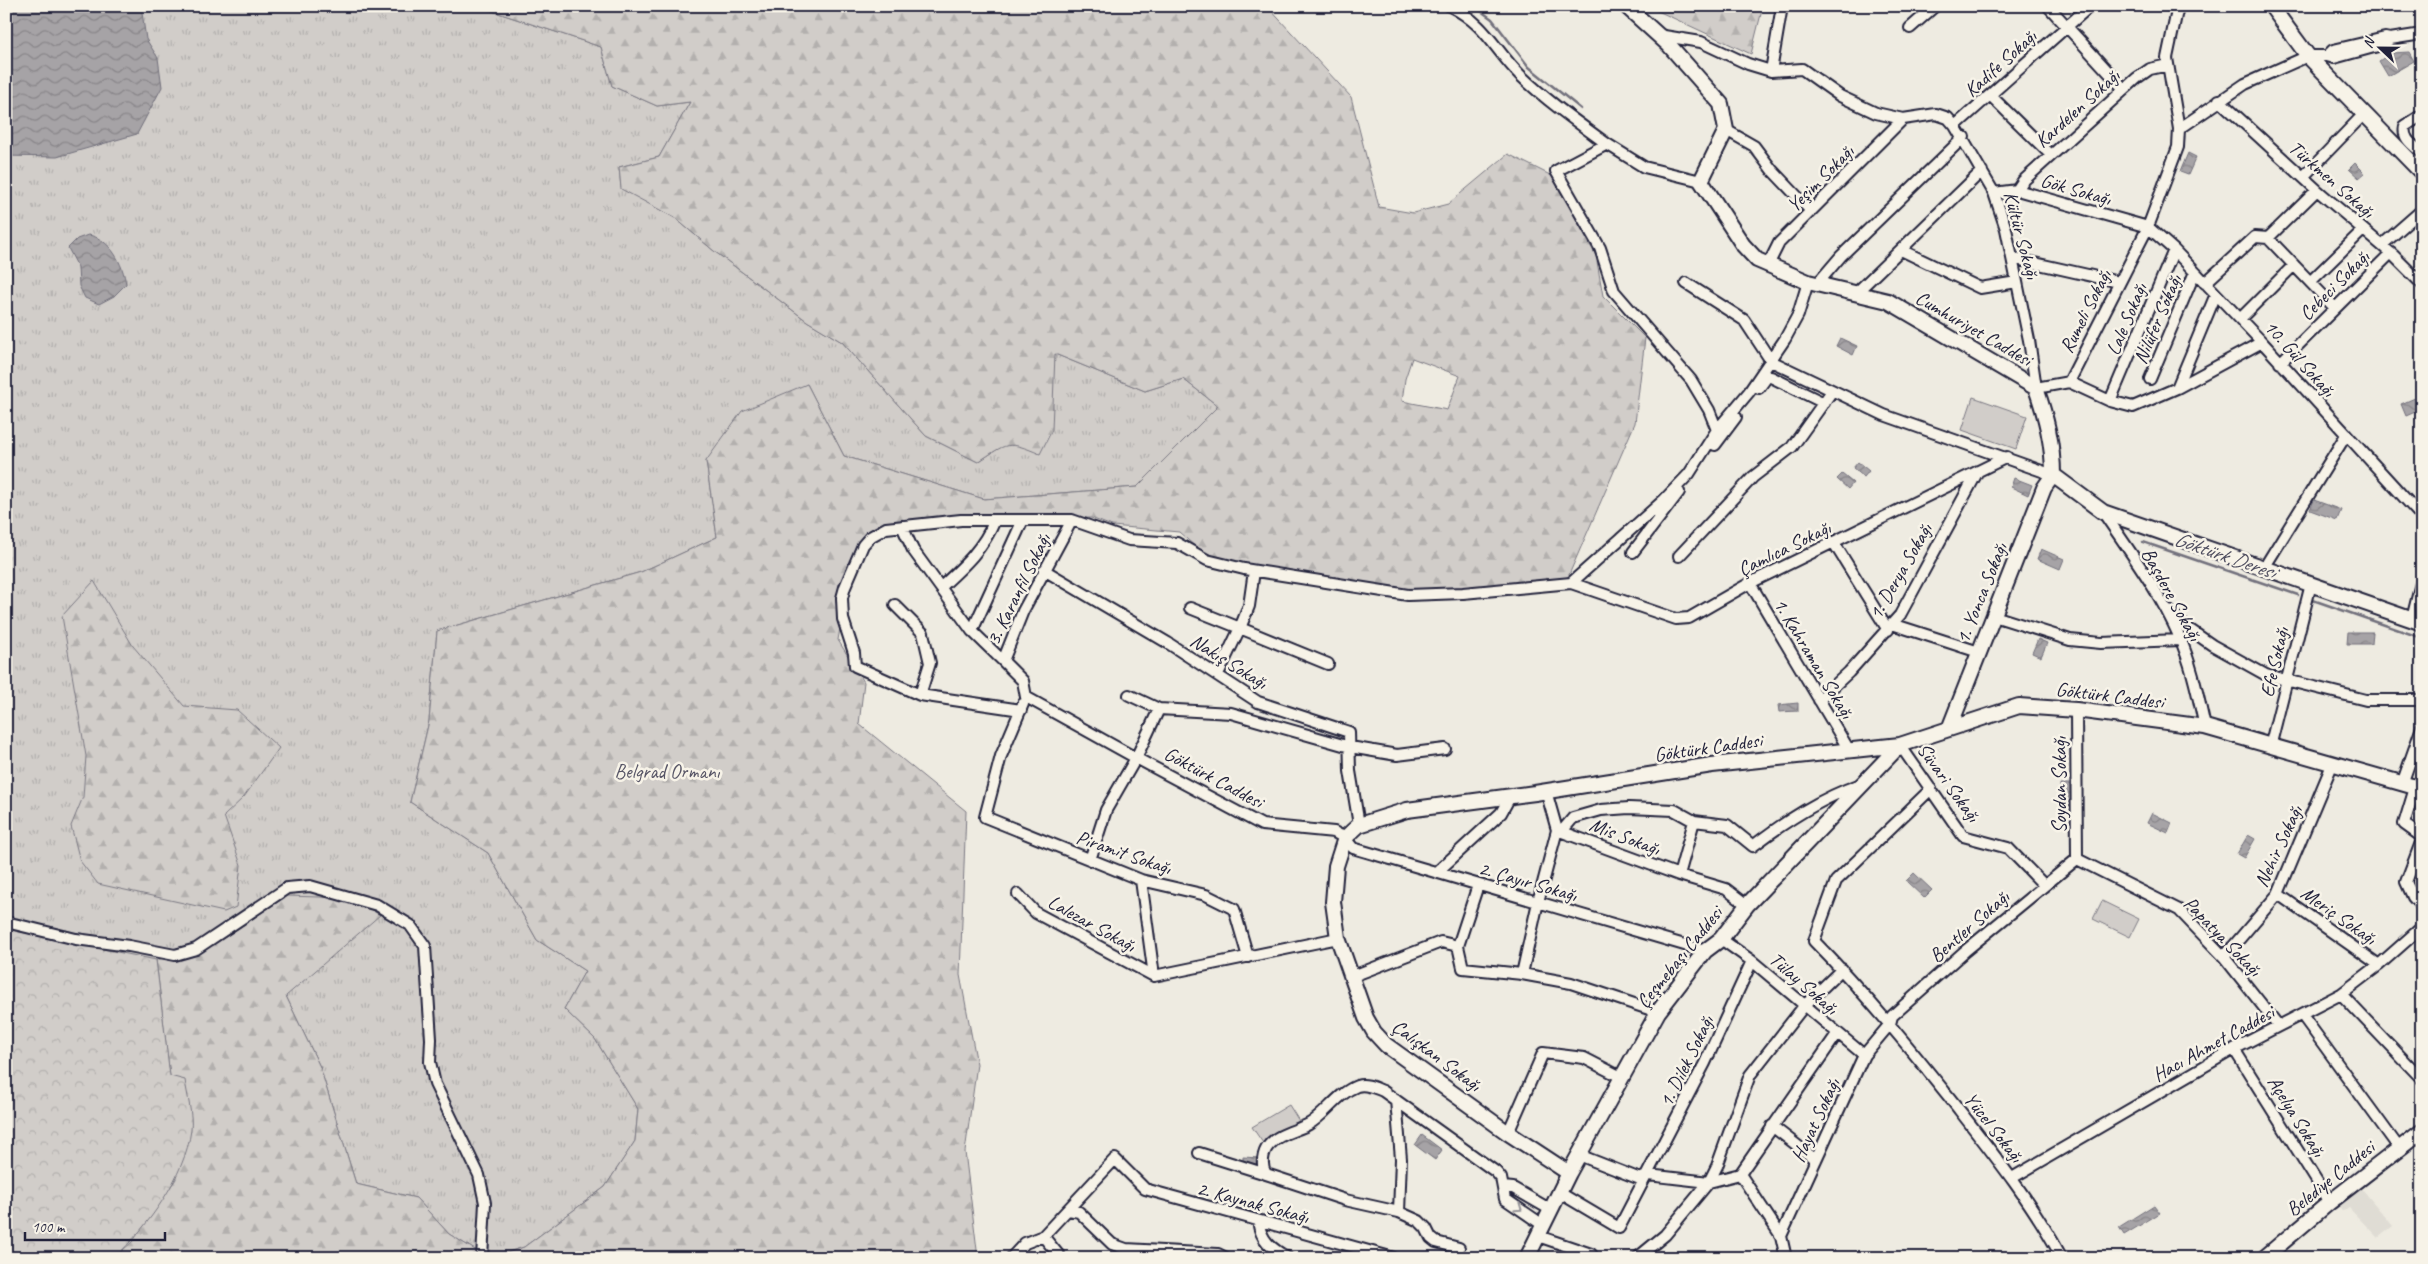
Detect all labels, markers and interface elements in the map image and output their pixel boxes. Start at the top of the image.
north arrow [2356,22,2406,72]
street label: Kadife Sokağı [1959,23,2043,103]
text: N [2359,34,2379,51]
street label: Kardelen Sokağı [2030,63,2126,153]
street label: Türkmen Sokağı [2284,135,2381,224]
street label: Yeşim Sokağı [1781,139,1860,217]
street label: Gök Sokağı [2038,168,2115,212]
street label: Kültür Sokağı [1998,189,2046,283]
street label: Cebeci Sokağı [2294,244,2376,326]
street label: Rumeli Sokağı [2054,264,2118,357]
street label: Nilüfer Sokağı [2128,270,2188,368]
street label: Lale Sokağı [2100,278,2153,359]
street label: Cumhuriyet Caddesi [1911,285,2038,373]
street label: 10. Gül Sokağı [2259,315,2342,403]
street label: Çamlıca Sokağı [1734,515,1836,582]
street label: 1. Derya Sokağı [1863,518,1939,624]
water label: Göktürk Deresi [2171,526,2284,586]
street label: 3. Karanfil Sokağı [981,528,1057,649]
street label: 1. Yonca Sokağı [1950,538,2013,647]
street label: Başdere Sokağı [2136,543,2208,646]
street label: 1. Kahraman Sokağı [1768,593,1860,724]
street label: Efe Sokağı [2254,624,2295,699]
street label: Nakış Sokağı [1186,628,1273,696]
street label: Göktürk Caddesi [2055,676,2168,715]
street label: Göktürk Caddesi [1653,727,1766,767]
street label: Soydan Sokağı [2047,735,2072,833]
street label: Süvari Sokağı [1912,738,1986,828]
street label: Göktürk Caddesi [1160,741,1269,815]
park label: Belgrad Ormanı [615,759,721,784]
street label: Nehir Sokağı [2249,800,2309,891]
street label: Mis Sokağı [1586,812,1665,862]
street label: Piramit Sokağı [1073,825,1176,881]
street label: 2. Çayır Sokağı [1476,856,1581,908]
street label: Meriç Sokağı [2296,880,2382,951]
street label: Bentler Sokağı [1924,884,2015,968]
street label: Lalezar Sokağı [1044,889,1141,958]
street label: Papatya Sokağı [2178,891,2268,983]
street label: Çeşmebaşı Caddesi [1631,900,1729,1013]
street label: Tülay Sokağı [1764,947,1844,1021]
street label: Hacı Ahmet Caddesi [2148,999,2281,1087]
street label: 1. Dilek Sokağı [1653,1010,1720,1111]
street label: Çalışkan Sokağı [1387,1014,1487,1098]
street label: Açelya Sokağı [2262,1071,2332,1162]
street label: Hayat Sokağı [1785,1073,1846,1166]
street label: Yücel Sokağı [1958,1087,2030,1168]
street label: Belediye Caddesi [2281,1134,2382,1222]
street label: 2. Kaynak Sokağı [1194,1176,1313,1230]
one-way arrow [1513,1202,1523,1211]
scale bar [25,1209,165,1241]
text: 100 m [32,1218,66,1237]

